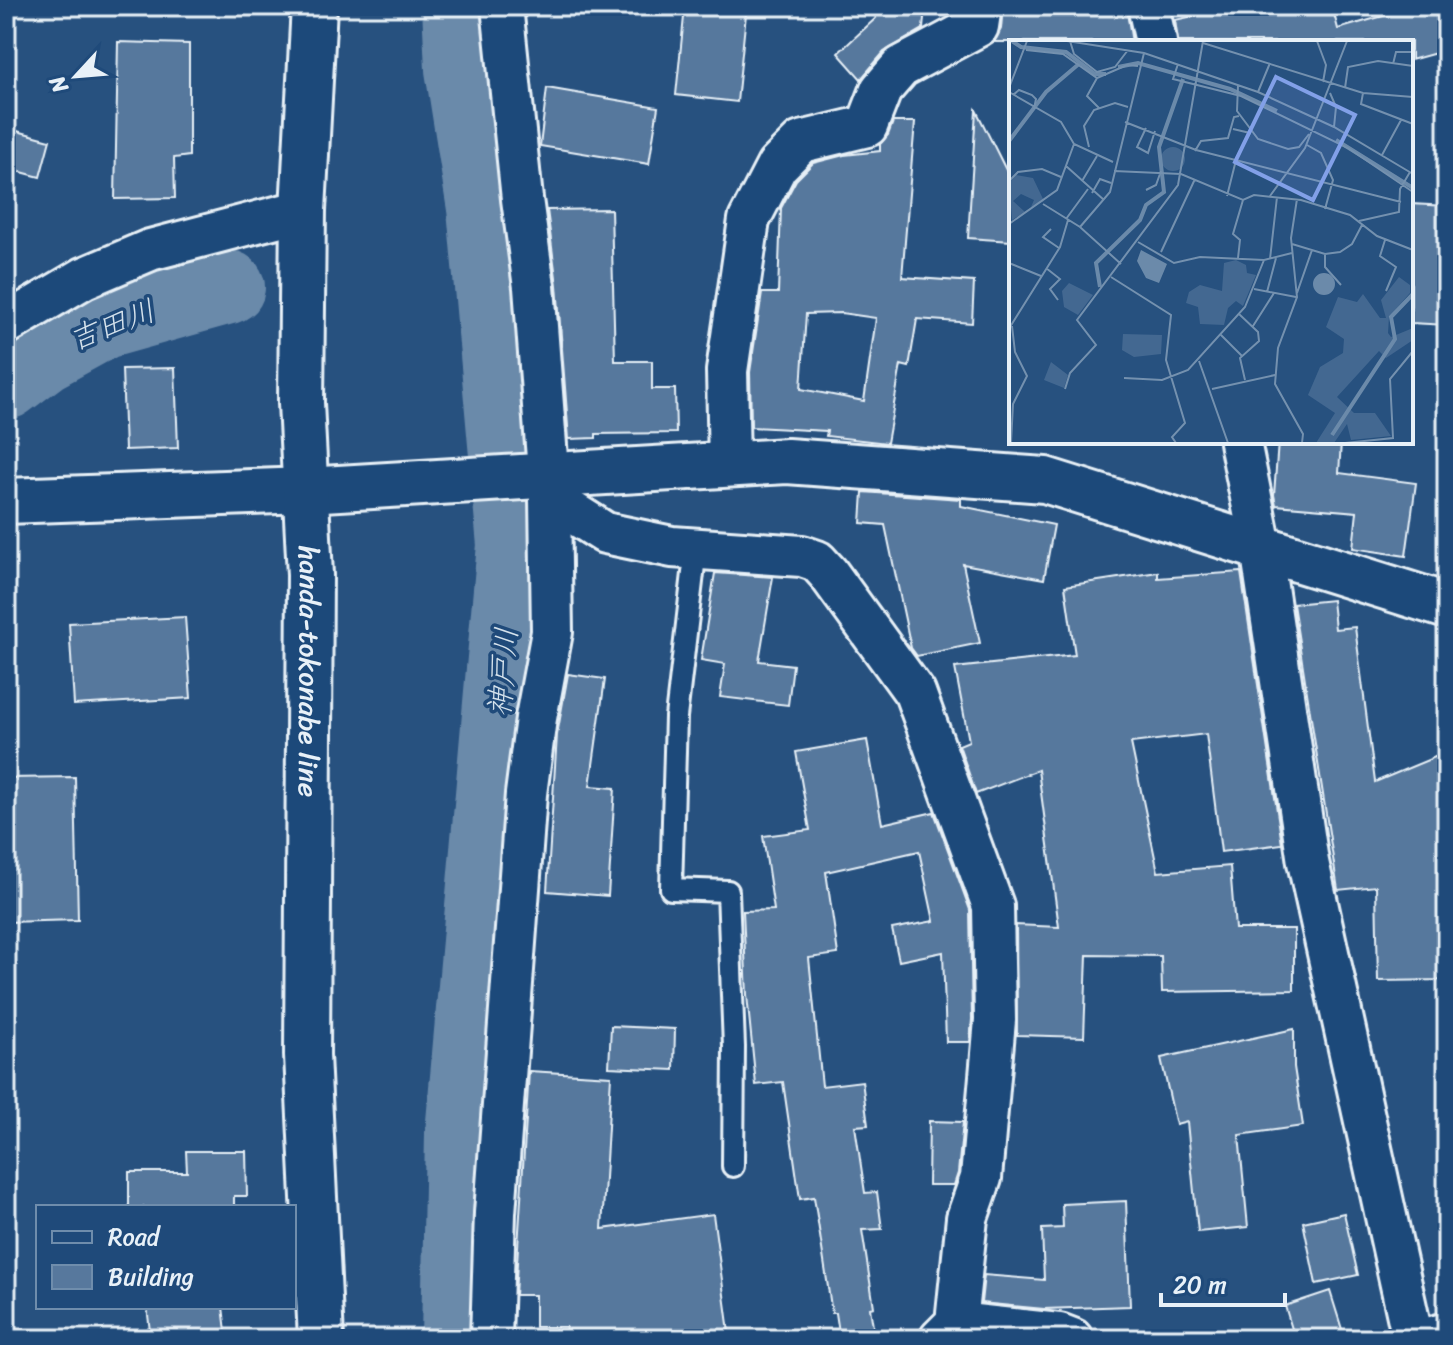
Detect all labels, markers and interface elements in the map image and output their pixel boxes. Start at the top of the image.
north arrow [36,36,116,116]
inset map [1009,40,1413,444]
text: N [37,68,80,101]
water label: 吉田川 [60,284,164,366]
street label: handa-tokonabe line [284,543,335,797]
water label: 神戸川 [472,625,534,719]
legend [36,1205,296,1309]
text: Road [108,1216,162,1258]
text: Building [108,1256,194,1298]
scale bar [1161,1257,1285,1307]
text: 20 m [1173,1264,1227,1306]

